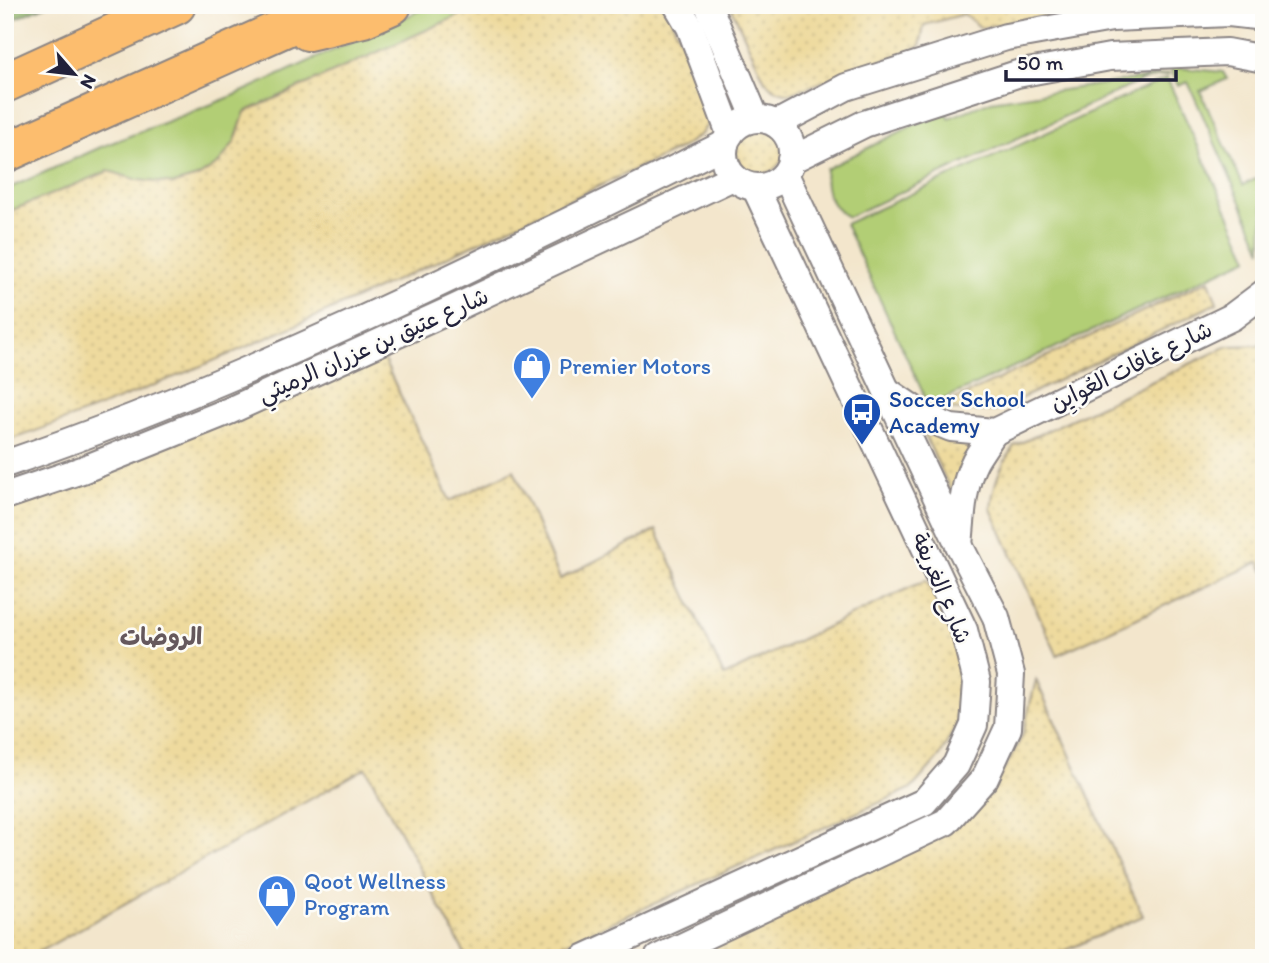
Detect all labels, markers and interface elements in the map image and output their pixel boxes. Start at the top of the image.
north arrow [38,38,108,108]
scale bar [1006,38,1176,82]
text: 50 m [1017,50,1064,75]
text: N [75,71,102,93]
street label: شارع عتيق بن عزران الرميثي [253,281,496,415]
street label: شارع غافات العُوايِن [1045,315,1219,421]
shop icon: Premier Motors [511,345,553,400]
place label: Premier Motors [559,352,711,380]
place label: Soccer School Academy [889,385,1026,439]
bus stop icon: Soccer School Academy [841,391,883,446]
street label: شارع الغريفة [904,528,978,649]
district label: الروضات [120,622,202,651]
place label: Qoot Wellness Program [304,867,446,921]
shop icon: Qoot Wellness Program [256,873,298,928]

